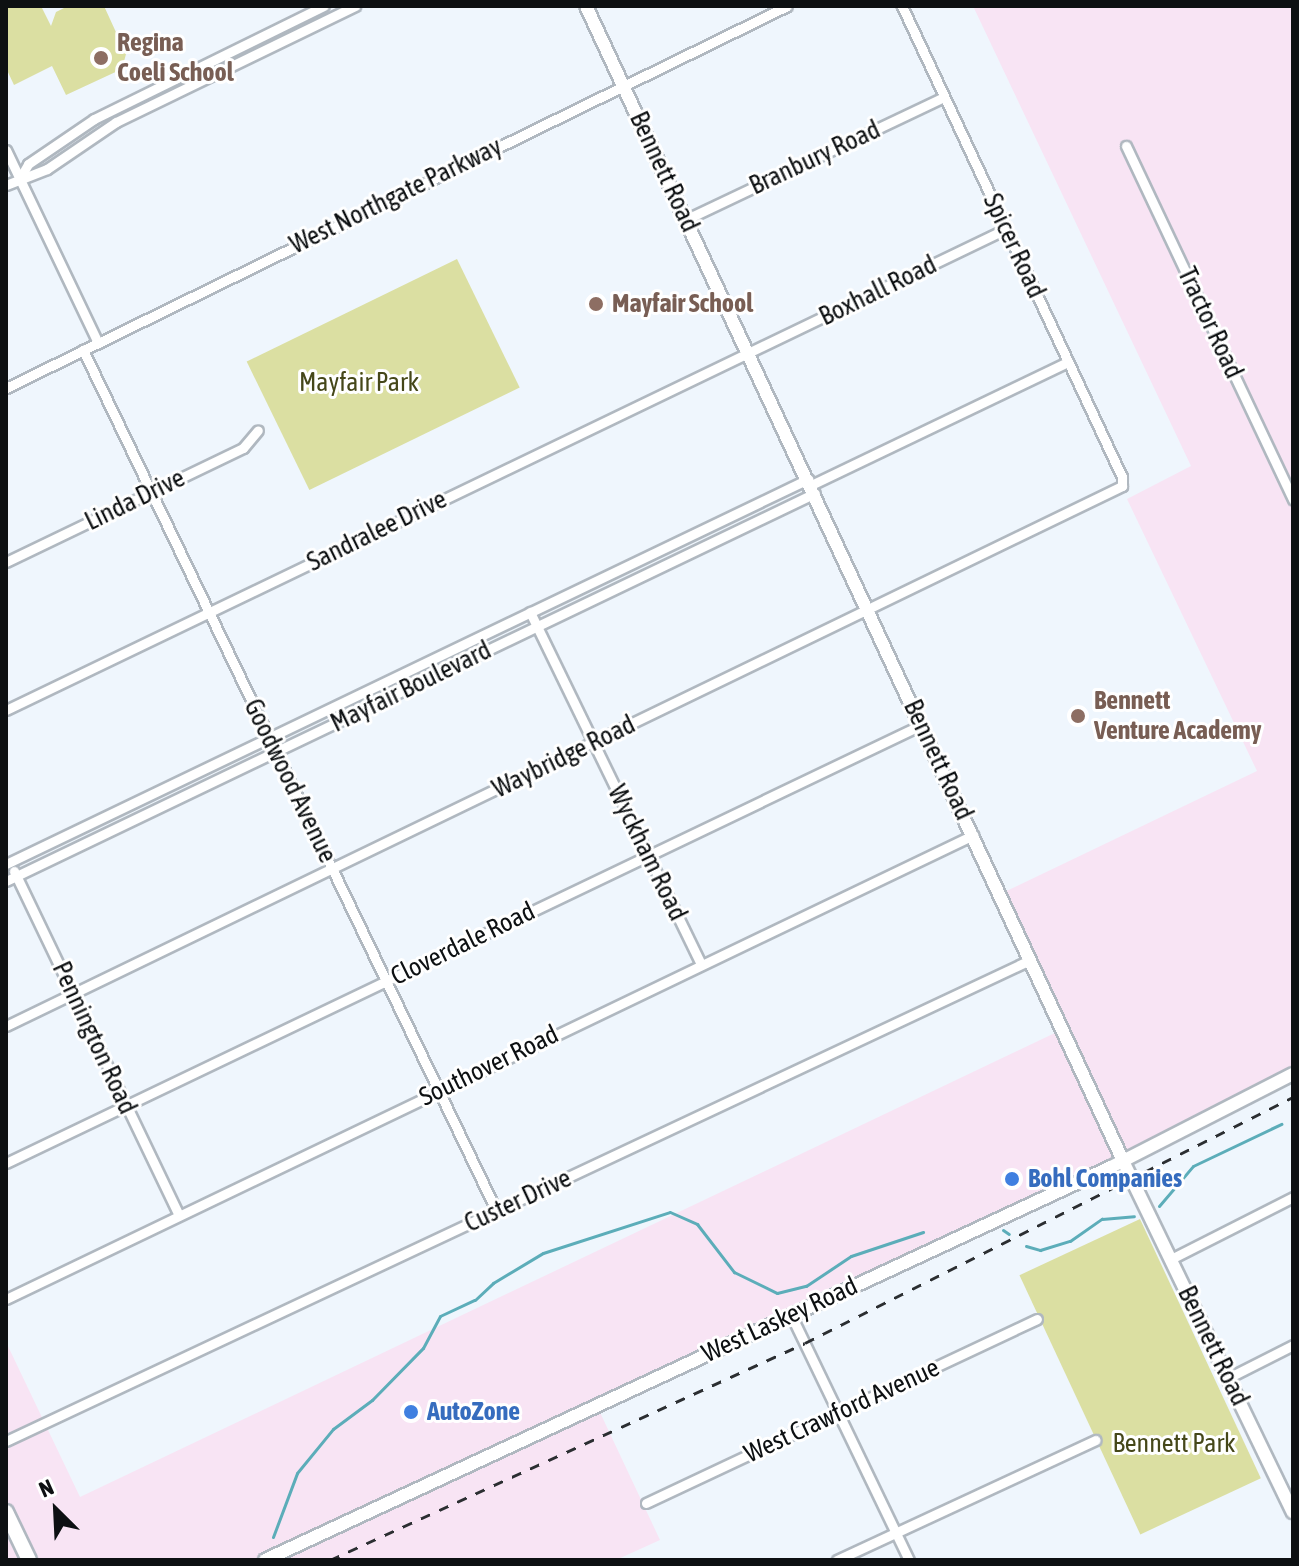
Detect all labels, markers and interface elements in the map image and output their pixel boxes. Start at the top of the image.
place label: Regina Coeli School [117,27,234,88]
marker: Regina Coeli School [92,49,110,67]
street label: Bennett Road [623,107,705,237]
street label: Branbury Road [745,114,885,202]
street label: West Northgate Parkway [285,131,507,261]
street label: Spicer Road [976,189,1052,303]
street label: Boxhall Road [814,249,942,333]
street label: Tractor Road [1171,262,1249,384]
place label: Mayfair School [612,288,753,320]
marker: Mayfair School [587,295,605,313]
park label: Mayfair Park [299,367,419,399]
street label: Linda Drive [80,463,190,537]
street label: Sandralee Drive [302,484,452,578]
street label: Mayfair Boulevard [326,635,496,739]
place label: Bennett Venture Academy [1094,685,1261,746]
street label: Goodwood Avenue [237,694,343,868]
street label: Bennett Road [897,695,979,825]
marker: Bennett Venture Academy [1069,707,1087,725]
street label: Waybridge Road [488,709,640,805]
street label: Wyckham Road [601,780,693,926]
street label: Cloverdale Road [386,896,540,992]
street label: Pennington Road [45,957,143,1119]
street label: Southover Road [414,1019,564,1113]
street label: Custer Drive [460,1163,576,1239]
place label: Bohl Companies [1028,1163,1182,1195]
marker: Bohl Companies [1003,1170,1021,1188]
street label: West Laskey Road [697,1270,863,1370]
street label: Bennett Road [1171,1281,1255,1411]
street label: West Crawford Avenue [740,1352,944,1470]
place label: AutoZone [427,1396,520,1428]
marker: AutoZone [402,1403,420,1421]
park label: Bennett Park [1112,1428,1236,1460]
north arrow [16,1470,96,1550]
text: N [35,1474,57,1503]

